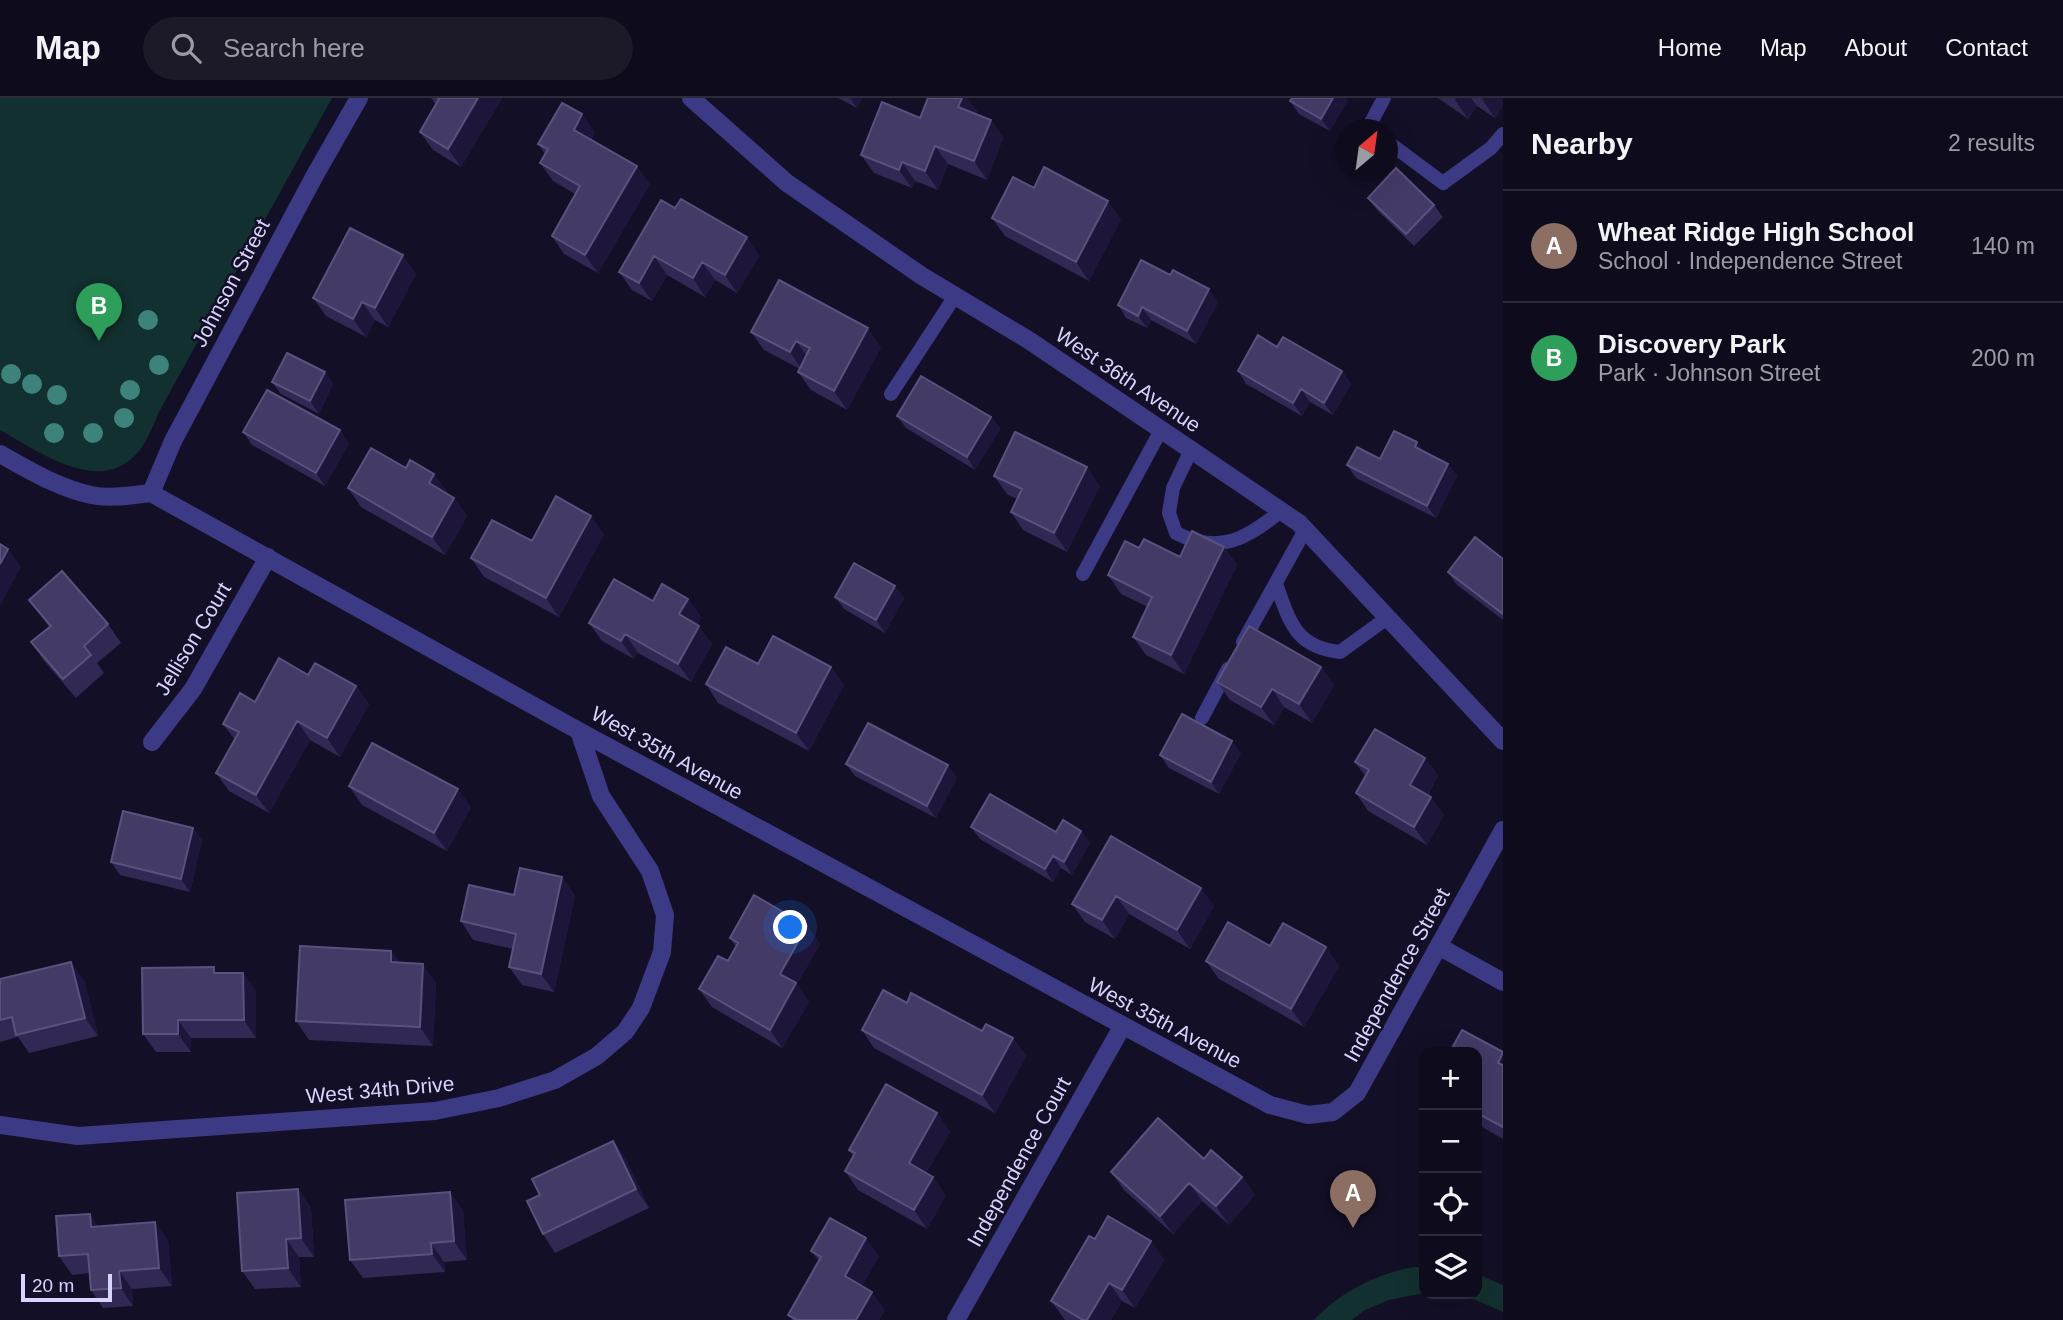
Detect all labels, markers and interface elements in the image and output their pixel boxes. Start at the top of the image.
search box [143,17,633,80]
text: Map [35,29,101,66]
icon: search [167,29,205,67]
text: Search here [223,33,365,63]
text: Home [1658,34,1722,61]
text: Map [1760,34,1807,61]
text: About [1845,34,1907,61]
text: Contact [1945,34,2028,61]
north arrow [1335,119,1398,182]
text: Nearby [1531,127,1633,160]
text: 2 results [1948,130,2035,156]
street label: Johnson Street [187,215,274,351]
text: Wheat Ridge High School [1598,217,1914,247]
text: A [1546,233,1562,259]
text: 140 m [1971,233,2035,259]
text: School · Independence Street [1598,248,1902,274]
pin: B [76,283,122,341]
street label: West 36th Avenue [1052,323,1205,437]
text: Discovery Park [1598,329,1786,359]
text: B [1546,345,1562,371]
text: 200 m [1971,345,2035,371]
text: Park · Johnson Street [1598,360,1820,386]
street label: Jellison Court [150,578,235,699]
street label: West 35th Avenue [587,701,747,804]
street label: Independence Street [1339,884,1454,1066]
your location [773,910,807,944]
street label: West 35th Avenue [1085,973,1246,1073]
map controls [1419,1047,1482,1299]
button: + [1419,1047,1482,1110]
street label: West 34th Drive [305,1072,455,1107]
street label: Independence Court [962,1073,1075,1251]
button: − [1419,1110,1482,1173]
pin: A [1330,1170,1376,1228]
button: locate [1419,1173,1482,1236]
button: layers [1419,1236,1482,1299]
scale bar [21,1271,112,1303]
text: 20 m [32,1275,74,1296]

